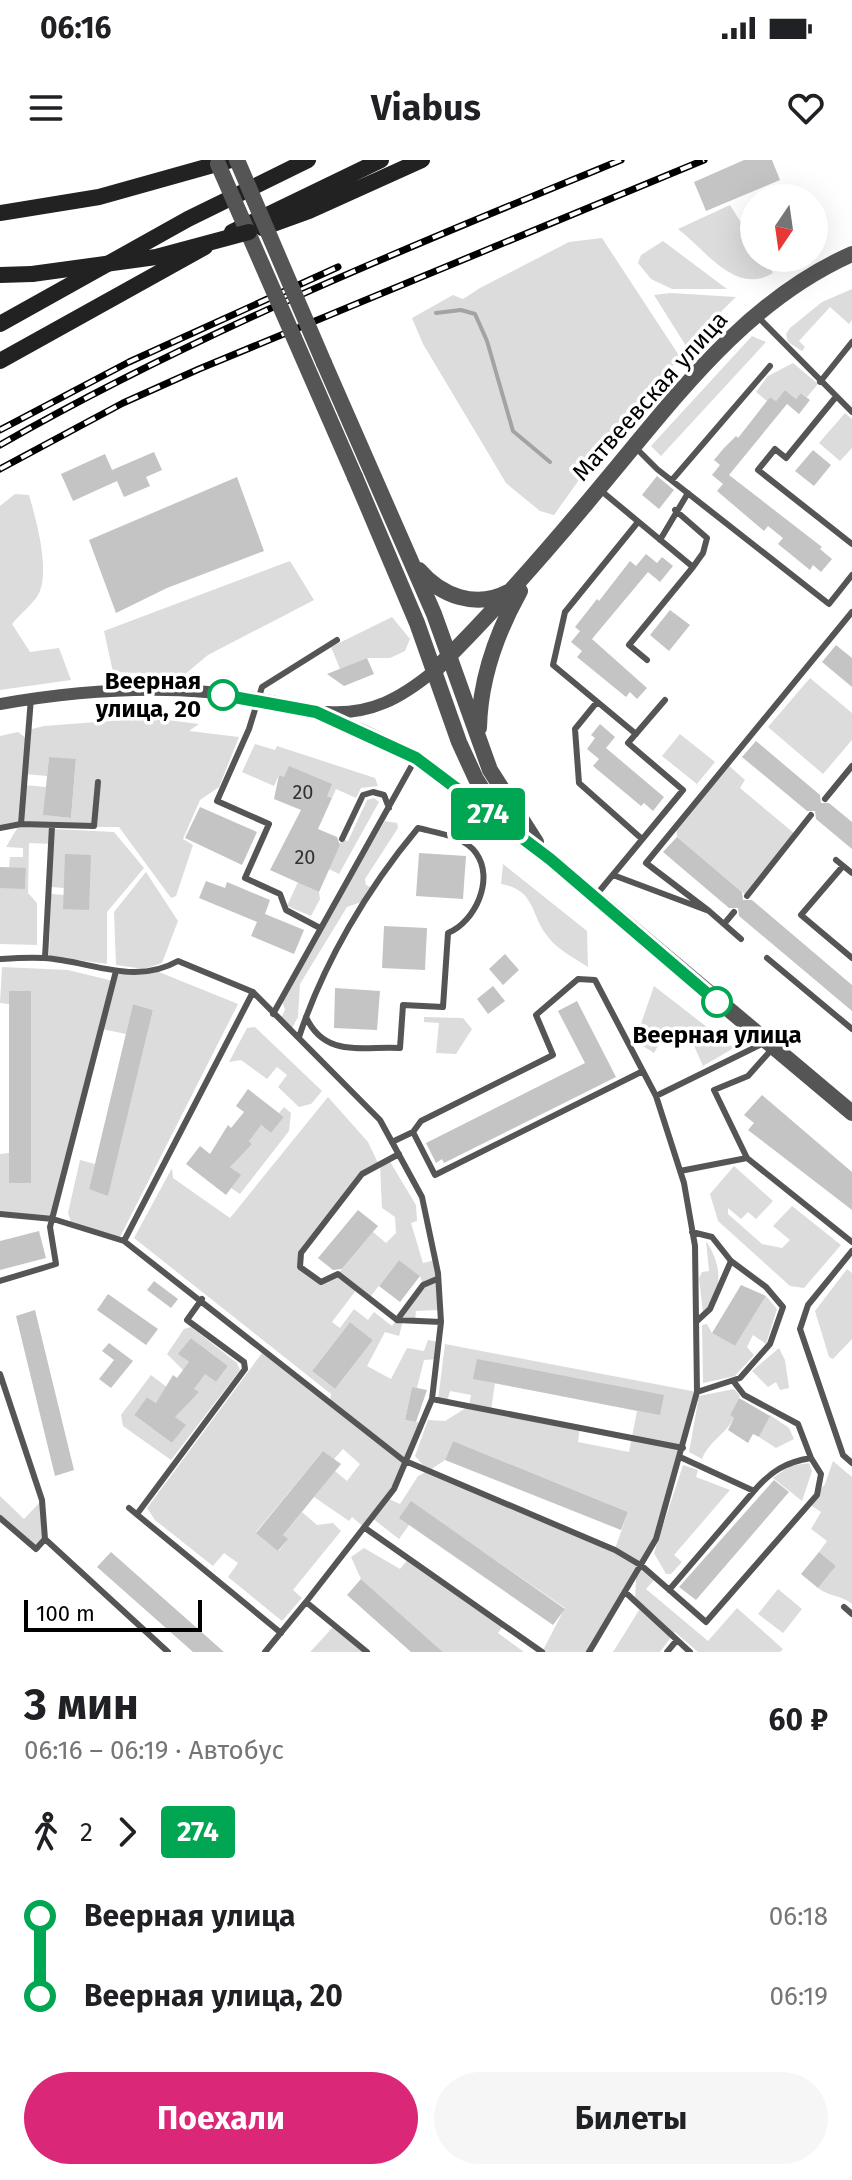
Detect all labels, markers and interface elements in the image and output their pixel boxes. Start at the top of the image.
text: 06:16 [40,10,112,46]
icon: menu [24,86,68,130]
text: Viabus [371,86,481,130]
icon: heart [784,86,828,130]
north arrow [740,184,828,272]
map controls [740,184,828,272]
street label: Матвеевская улица [567,306,733,486]
place label: Веерная улица, 20 [95,667,201,723]
marker: Веерная улица, 20 [208,680,238,710]
house number: 20 [292,780,314,804]
line badge: 274 [442,788,534,840]
text: 274 [467,797,509,830]
house number: 20 [294,845,316,869]
marker: Веерная улица [702,987,732,1017]
place label: Веерная улица [632,1021,802,1049]
scale bar [24,1596,202,1632]
text: 100 m [36,1600,95,1627]
text: 3 мин [24,1678,139,1731]
text: 60 ₽ [769,1702,828,1738]
text: 06:16 – 06:19 · Автобус [24,1735,284,1766]
icon: walk [24,1810,68,1854]
icon: forward [105,1810,149,1854]
text: 274 [177,1815,219,1848]
text: 2 [80,1817,93,1848]
text: Веерная улица [84,1898,296,1934]
text: 06:18 [769,1901,828,1932]
text: Веерная улица, 20 [84,1978,343,2014]
text: 06:19 [770,1981,828,2012]
button: Поехали [24,2072,418,2164]
button: Билеты [434,2072,828,2164]

